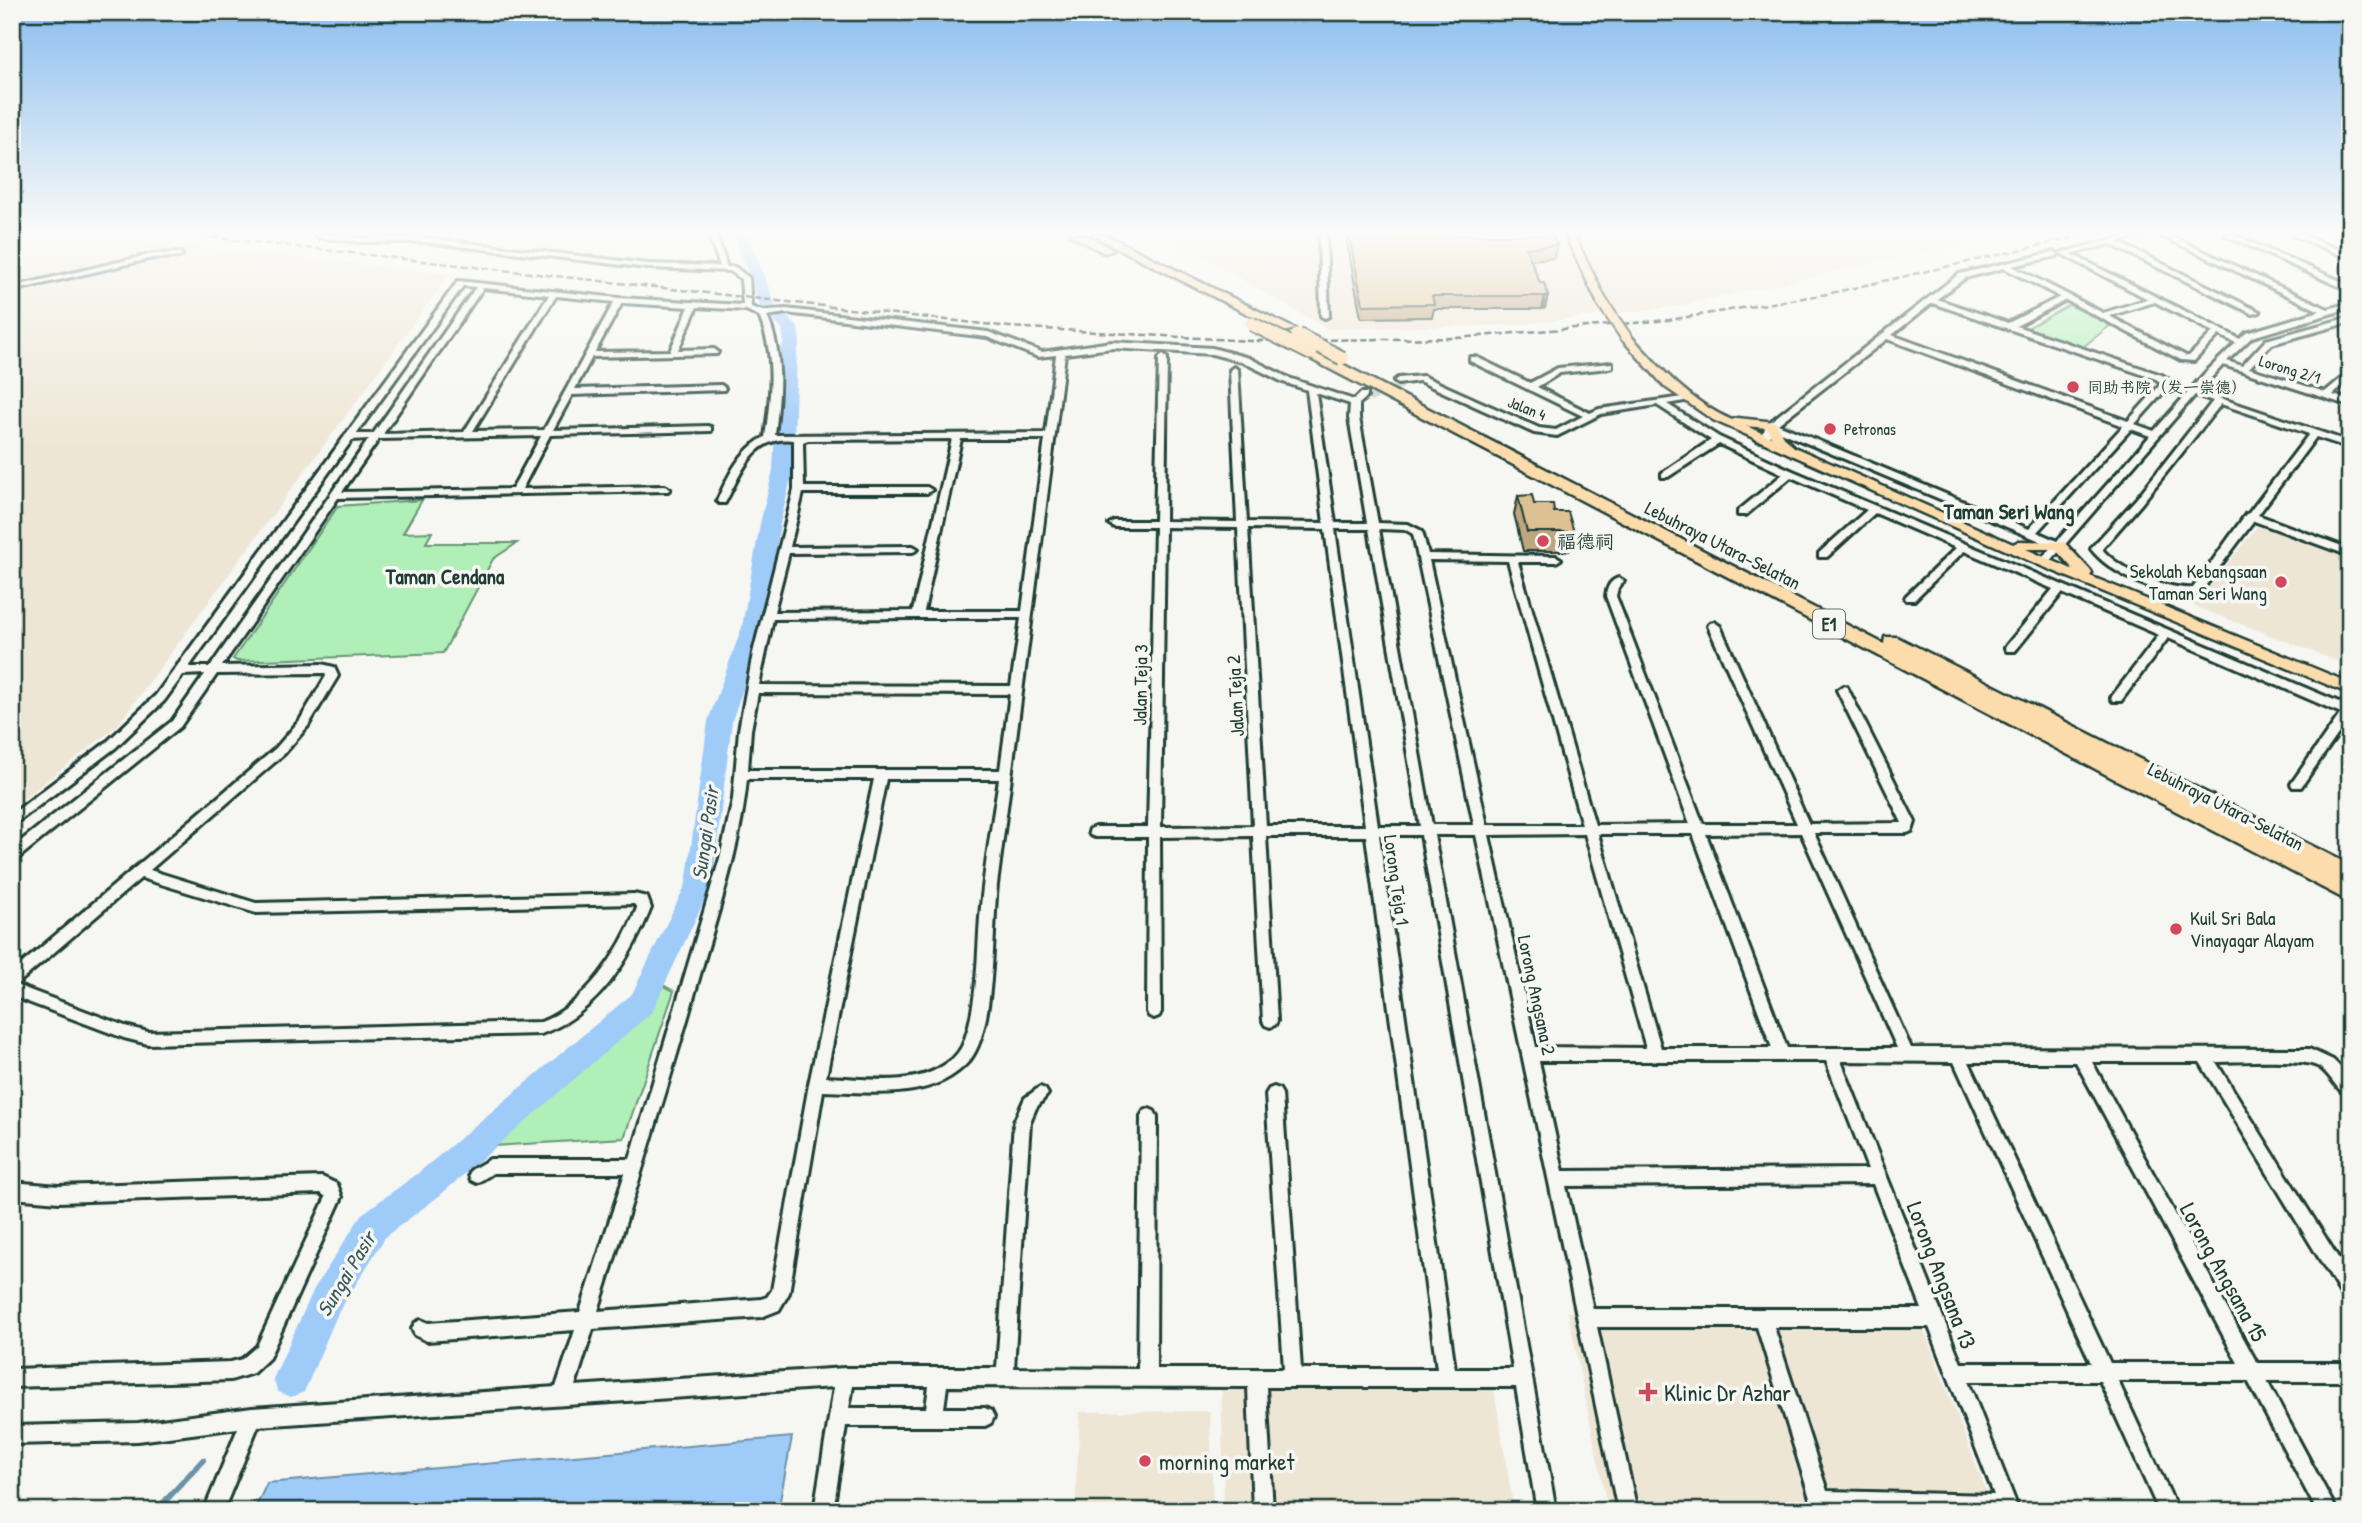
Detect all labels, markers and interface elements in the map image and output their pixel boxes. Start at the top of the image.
street label: Lorong 2/1 [2257,349,2324,389]
place label: 同助书院（发一崇德） [2087,376,2247,398]
marker: 同助书院（发一崇德） [2065,379,2081,395]
street label: Jalan 4 [1505,390,1549,426]
place label: Petronas [1844,418,1896,440]
marker: Petronas [1822,421,1838,437]
street label: Lebuhraya Utara–Selatan [1641,495,1805,595]
district label: Taman Seri Wang [1943,497,2074,527]
place label: 福德祠 [1557,528,1614,554]
marker: 福德祠 [1535,533,1551,549]
place label: Sekolah Kebangsaan Taman Seri Wang [2130,558,2267,606]
district label: Taman Cendana [385,562,505,591]
marker: Sekolah Kebangsaan Taman Seri Wang [2273,574,2289,590]
road number: E1 [1813,610,1845,638]
street label: Jalan Teja 3 [1126,644,1154,726]
street label: Jalan Teja 2 [1220,654,1250,737]
street label: Lebuhraya Utara–Selatan [2144,756,2308,856]
water label: Sungai Pasir [684,782,726,881]
street label: Lorong Teja 1 [1378,833,1416,927]
place label: Kuil Sri Bala Vinayagar Alayam [2190,905,2314,953]
marker: Kuil Sri Bala Vinayagar Alayam [2168,921,2184,937]
street label: Lorong Angsana 2 [1512,933,1562,1057]
street label: Lorong Angsana 13 [1900,1197,1984,1353]
street label: Lorong Angsana 15 [2173,1197,2275,1347]
water label: Sungai Pasir [309,1224,384,1322]
place label: Klinic Dr Azhar [1664,1377,1791,1408]
marker: Klinic Dr Azhar [1638,1382,1658,1402]
place label: morning market [1159,1446,1295,1477]
marker: morning market [1137,1453,1153,1469]

